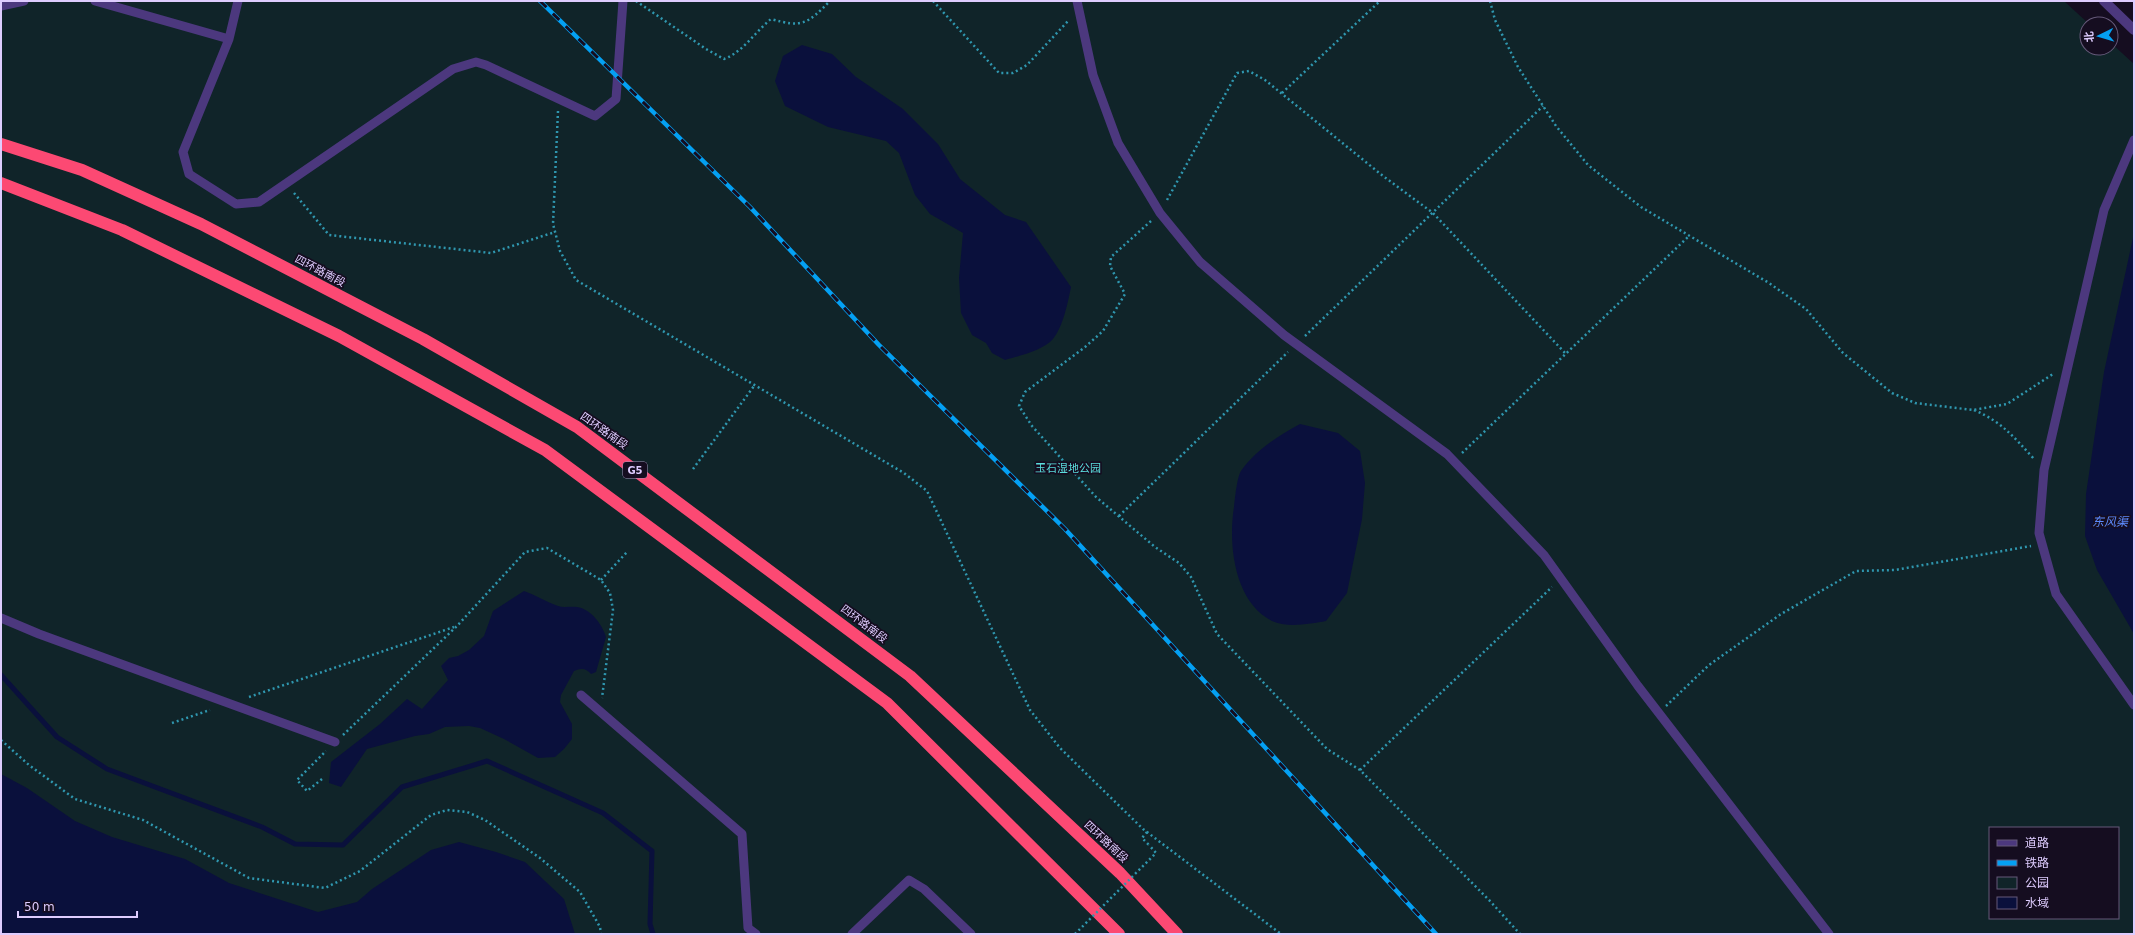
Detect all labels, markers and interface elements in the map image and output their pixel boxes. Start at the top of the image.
north arrow [2079,16,2119,56]
text: 北 [2083,31,2096,43]
street label: 四环路南段 [293,252,347,290]
street label: 四环路南段 [578,410,630,452]
road number: G5 [623,462,647,478]
park label: 玉石湿地公园 [1035,462,1101,475]
water label: 东风渠 [2092,515,2130,529]
street label: 四环路南段 [838,602,890,646]
street label: 四环路南段 [1081,818,1131,866]
legend [1989,827,2119,919]
text: 道路 [2025,836,2049,850]
text: 铁路 [2025,856,2049,870]
text: 公园 [2025,876,2049,890]
scale bar [18,893,137,919]
text: 水域 [2025,896,2049,910]
text: 50 m [24,900,55,914]

